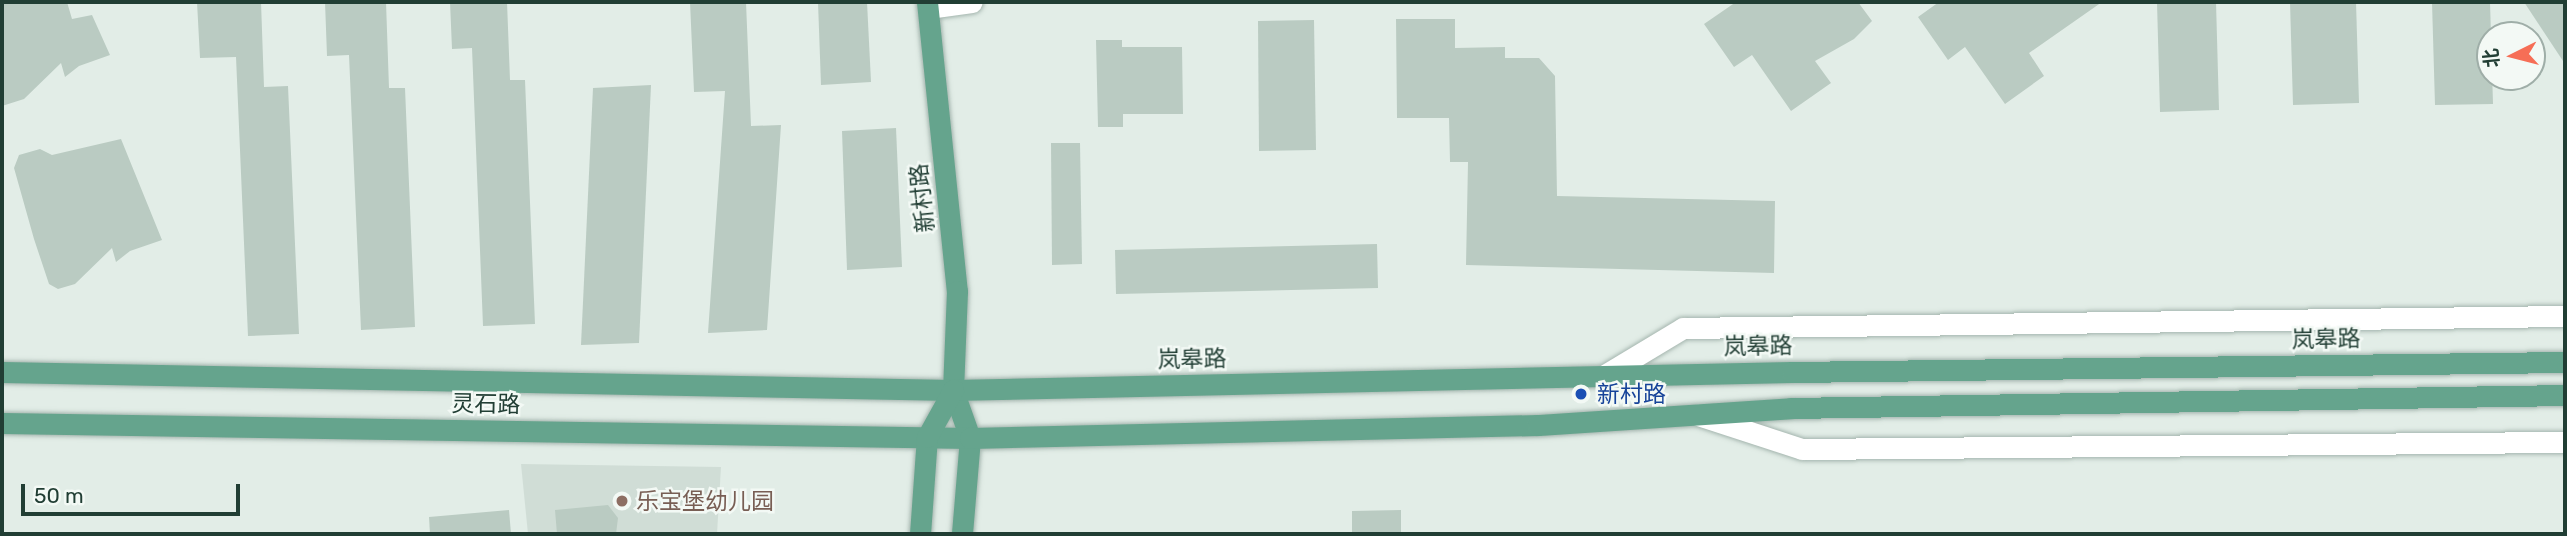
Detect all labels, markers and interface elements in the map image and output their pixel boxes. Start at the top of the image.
north arrow [2476,21,2546,91]
text: 北 [2479,47,2504,69]
street label: 新村路 [905,162,939,234]
street label: 岚皋路 [2291,325,2361,353]
street label: 岚皋路 [1723,332,1793,360]
street label: 岚皋路 [1157,345,1227,373]
place label: 新村路 [1597,380,1666,408]
marker: 新村路 [1571,384,1591,404]
street label: 灵石路 [451,390,521,418]
scale bar [24,470,243,514]
text: 50 m [34,483,84,508]
place label: 乐宝堡幼儿园 [636,487,774,515]
marker: 乐宝堡幼儿园 [614,493,630,509]

